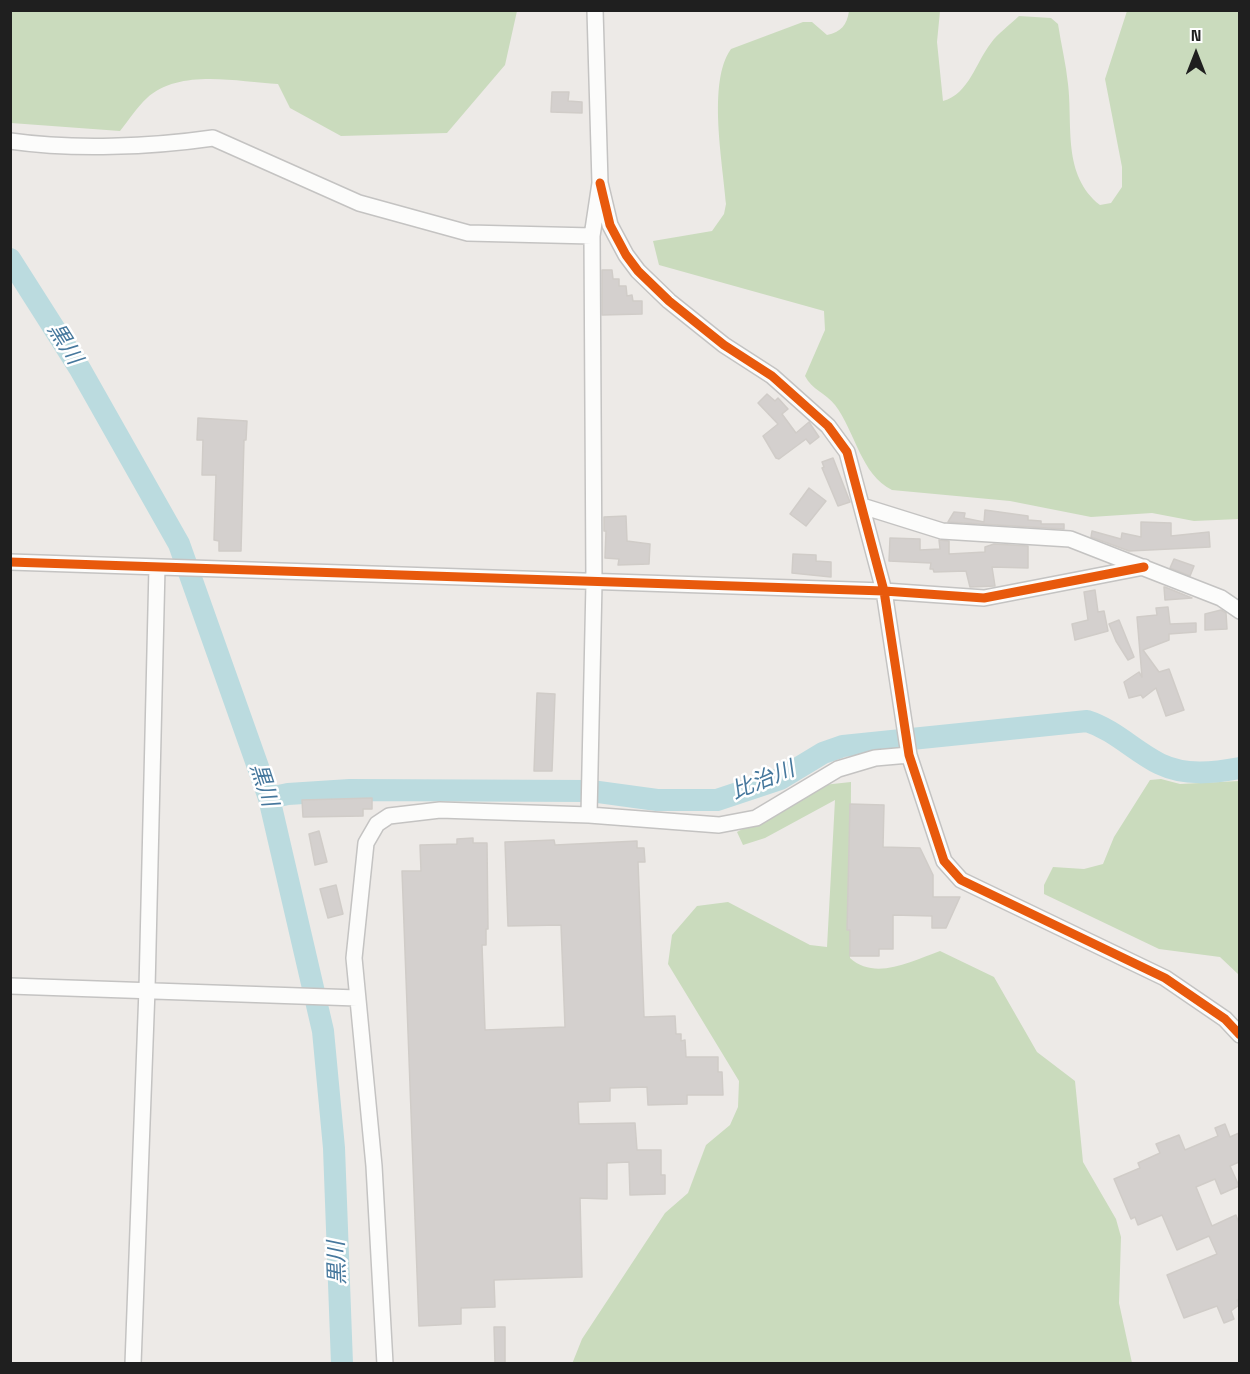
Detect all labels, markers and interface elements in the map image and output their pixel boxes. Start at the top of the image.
north arrow [1166,24,1226,84]
text: N [1191,25,1201,46]
water label: 黒川 [41,318,87,370]
water label: 比治川 [727,756,799,806]
water label: 黒川 [244,760,282,810]
water label: 黒川 [324,1241,352,1285]

